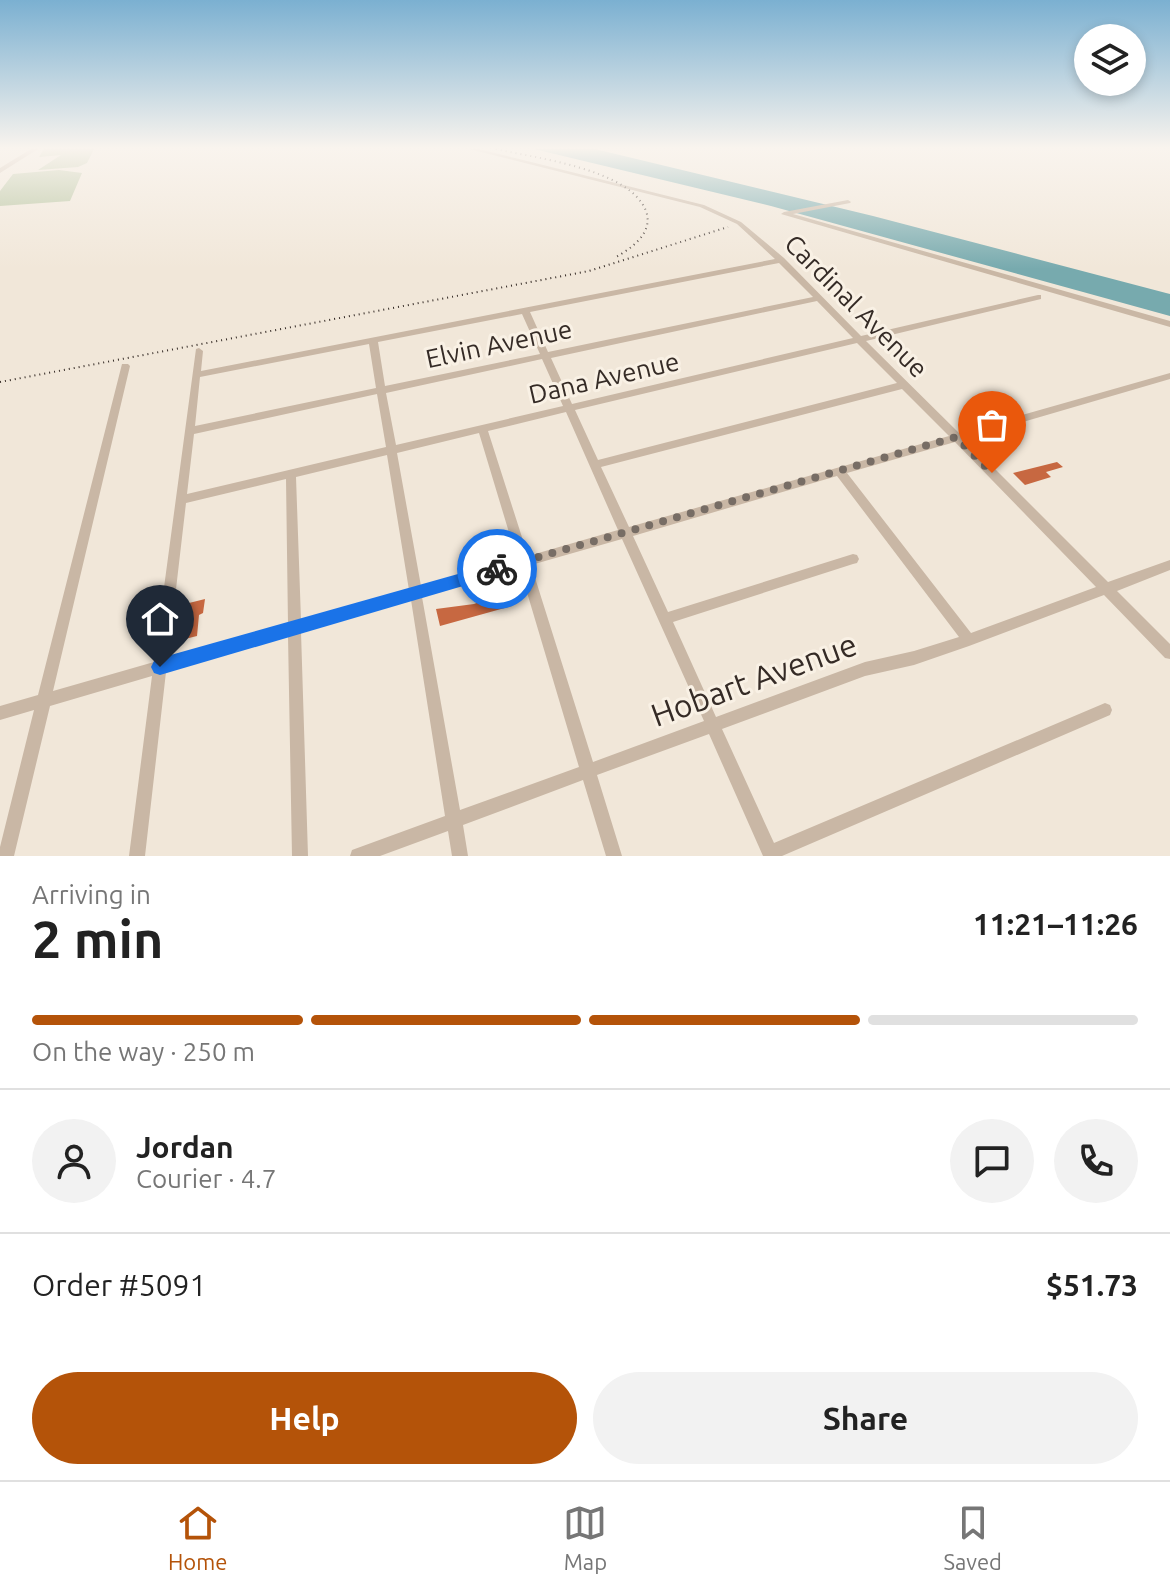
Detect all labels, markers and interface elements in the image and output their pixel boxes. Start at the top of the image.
map controls [1074,24,1146,96]
button: layers [1074,24,1146,96]
street label: Cardinal Avenue [779,228,934,383]
street label: Elvin Avenue [423,314,575,373]
street label: Dana Avenue [526,346,682,409]
pin [958,391,1026,473]
icon: bag [970,403,1014,447]
courier [457,529,537,609]
icon: bike [475,547,519,591]
pin [126,585,194,667]
icon: home [138,597,182,641]
street label: Hobart Avenue [646,625,861,733]
text: Arriving in [32,880,151,909]
text: 11:21–11:26 [973,907,1138,941]
text: 2 min [32,910,163,968]
text: On the way · 250 m [32,1037,255,1066]
button: person [32,1119,116,1203]
button: chat [950,1119,1034,1203]
button: phone [1054,1119,1138,1203]
text: Jordan [136,1130,234,1164]
text: Courier · 4.7 [136,1164,276,1193]
text: Order #5091 [32,1268,206,1302]
text: $51.73 [1046,1268,1138,1302]
button: Help [32,1372,577,1464]
button: Share [593,1372,1138,1464]
tab: Home [168,1501,227,1574]
tab: Map [563,1501,607,1574]
tab: Saved [943,1501,1002,1574]

